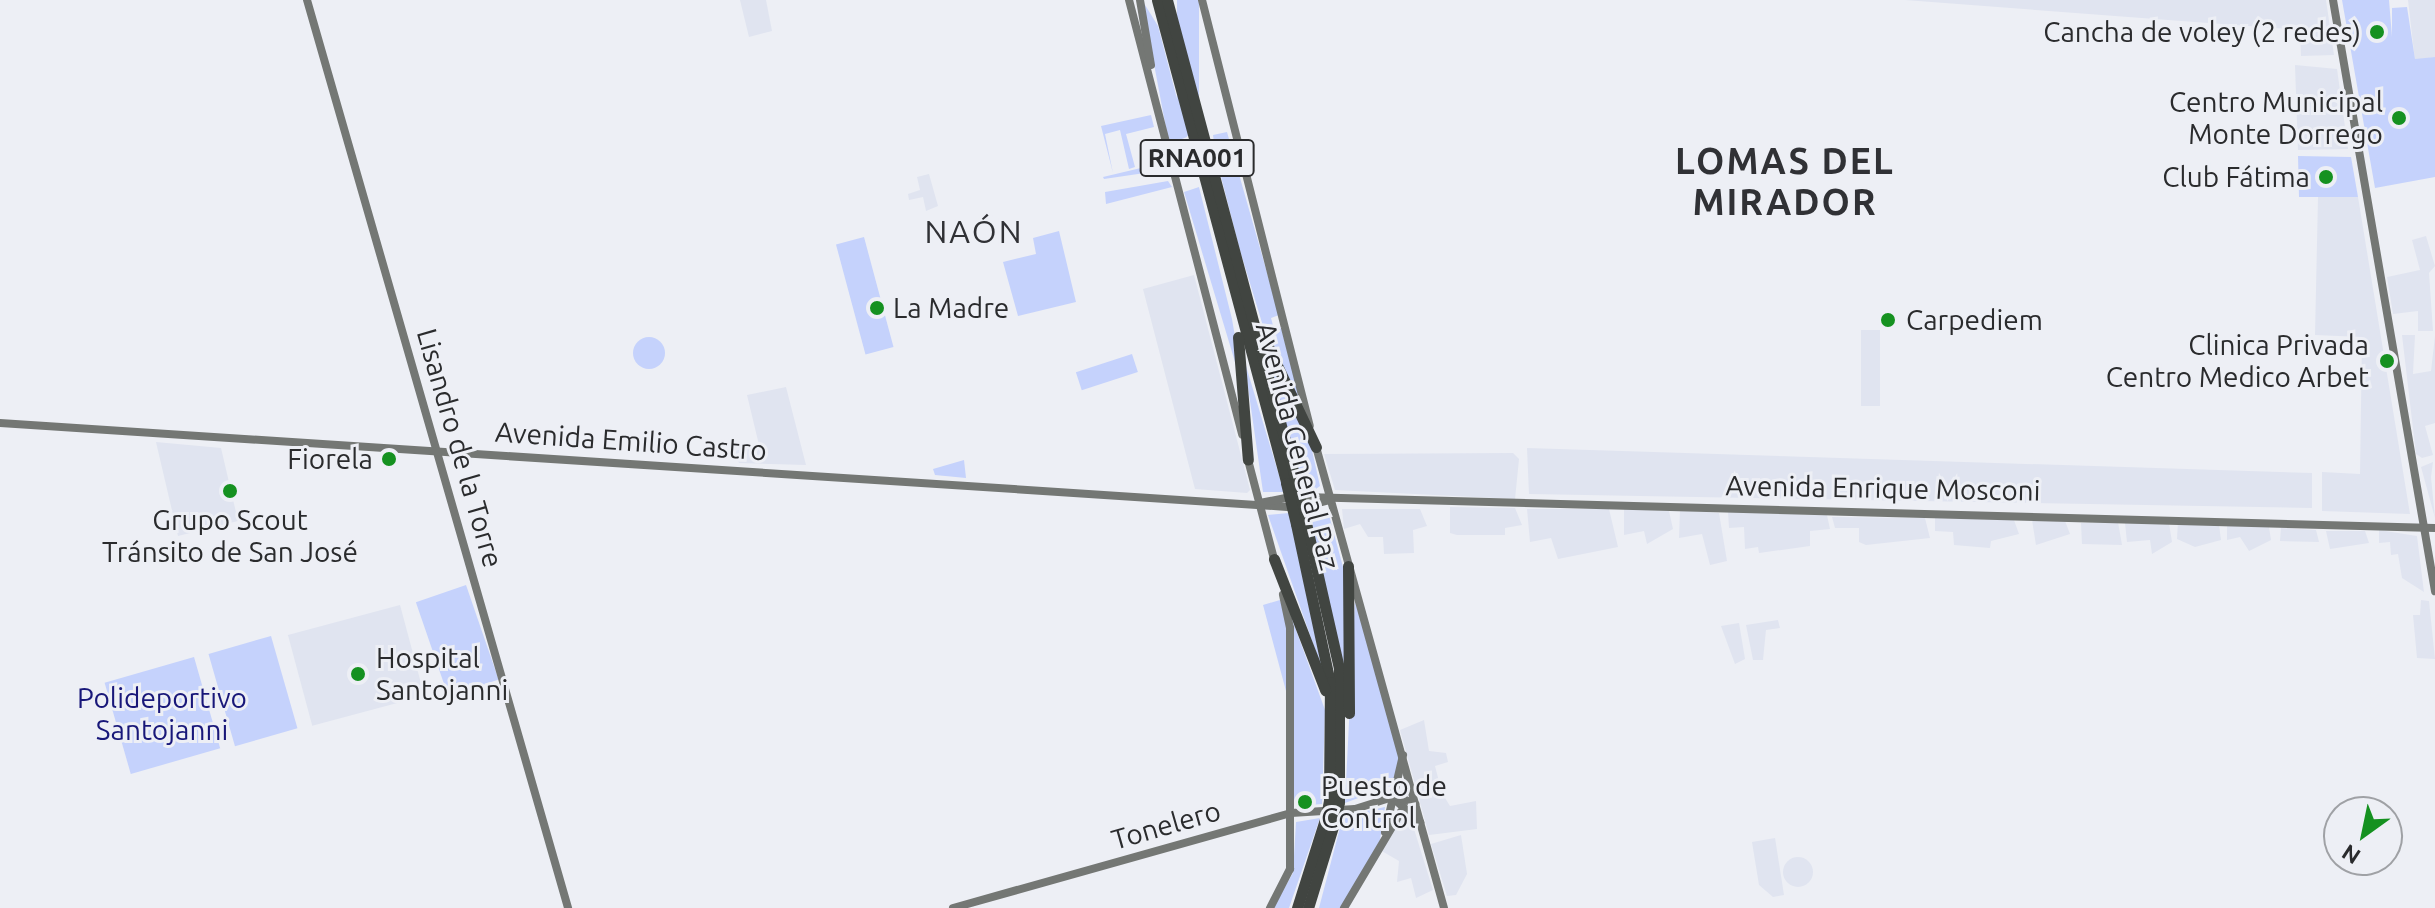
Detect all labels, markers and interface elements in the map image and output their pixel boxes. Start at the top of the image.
place label: Cancha de voley (2 redes) [2043,15,2361,49]
marker: Cancha de voley (2 redes) [2368,23,2386,41]
place label: Centro Municipal Monte Dorrego [2169,85,2383,151]
marker: Centro Municipal Monte Dorrego [2390,109,2408,127]
road number: RNA001 [1139,136,1255,180]
district label: LOMAS DEL MIRADOR [1675,138,1895,223]
place label: Club Fátima [2162,160,2310,194]
marker: Club Fátima [2317,168,2335,186]
district label: NAÓN [924,212,1024,250]
place label: La Madre [893,291,1009,325]
marker: La Madre [868,299,886,317]
place label: Carpediem [1906,303,2043,337]
marker: Carpediem [1877,309,1899,331]
street label: Avenida General Paz [1249,319,1347,573]
street label: Lisandro de la Torre [410,325,510,571]
place label: Clinica Privada Centro Medico Arbet [2106,328,2369,394]
marker: Clinica Privada Centro Medico Arbet [2376,350,2398,372]
street label: Avenida Emilio Castro [494,415,768,467]
place label: Fiorela [287,442,373,476]
marker: Fiorela [380,450,398,468]
street label: Avenida Enrique Mosconi [1725,468,2041,508]
marker: Grupo Scout Tránsito de San José [221,482,239,500]
place label: Grupo Scout Tránsito de San José [102,503,358,569]
place label: Hospital Santojanni [376,641,508,707]
marker: Hospital Santojanni [347,663,369,685]
park label: Polideportivo Santojanni [77,681,247,747]
place label: Puesto de Control [1321,769,1447,835]
street label: Tonelero [1108,793,1224,857]
marker: Puesto de Control [1296,793,1314,811]
north arrow [2323,796,2403,876]
text: N [2337,840,2364,870]

